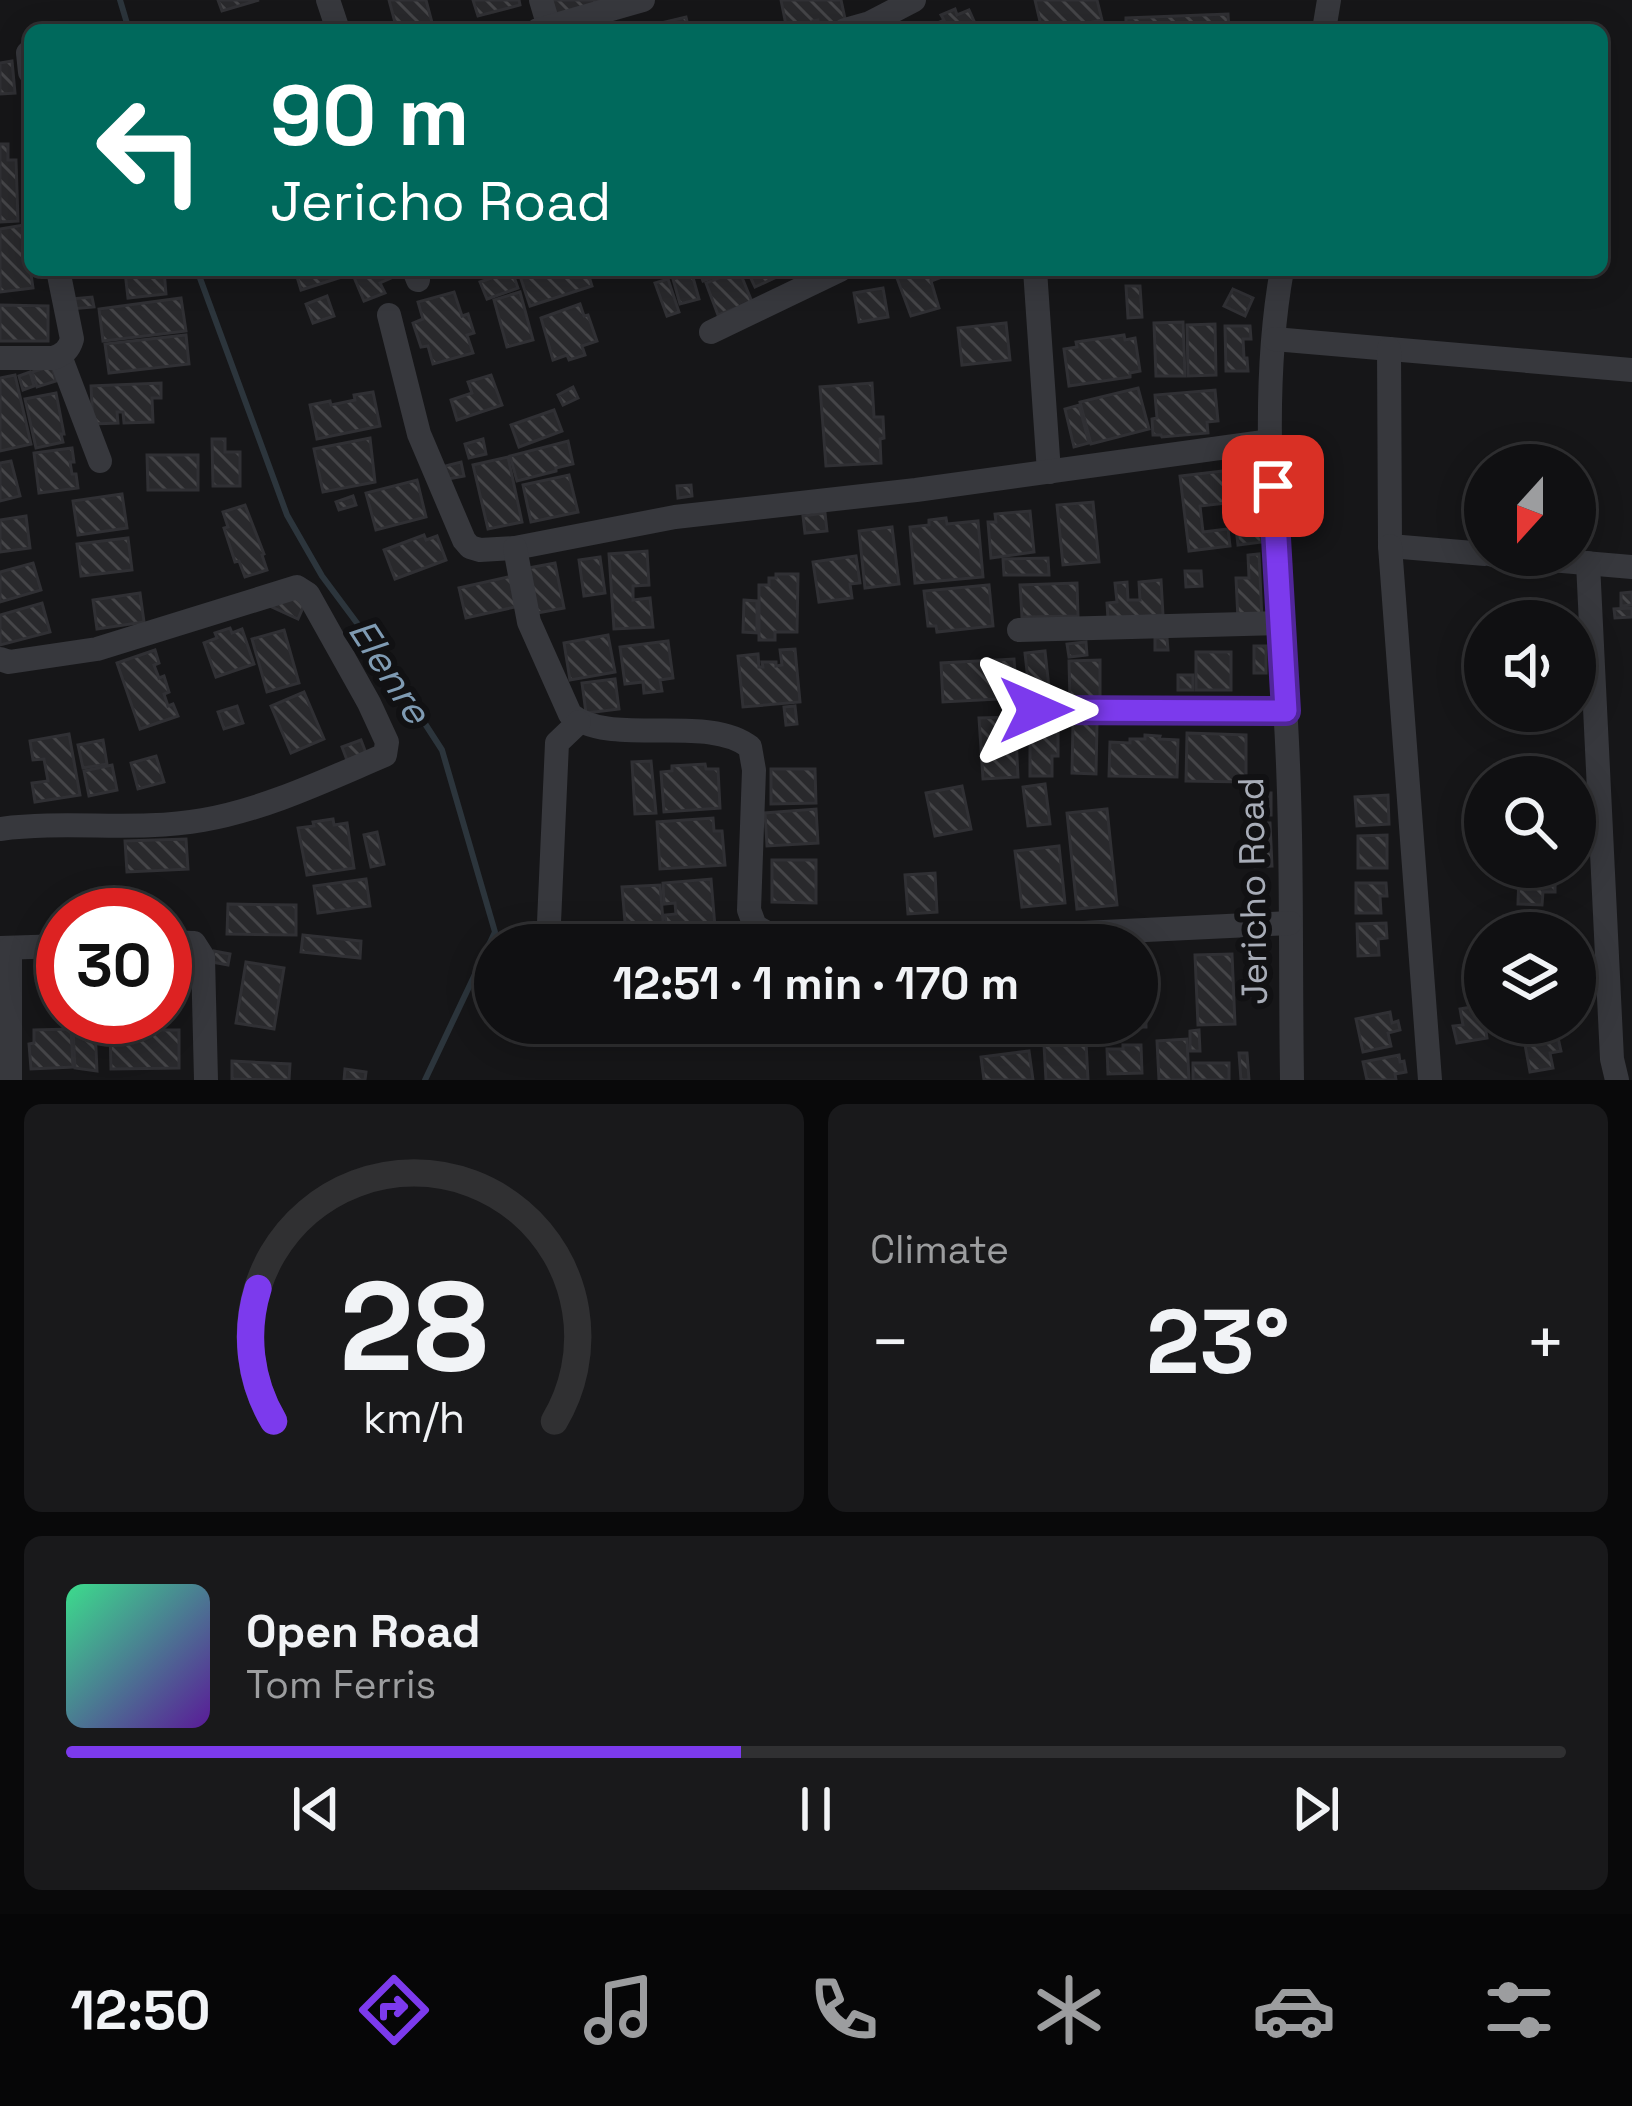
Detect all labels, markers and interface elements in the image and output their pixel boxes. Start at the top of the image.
text: 90 m [270,62,469,170]
icon: left [72,72,228,228]
text: Jericho Road [270,167,611,236]
pin [1222,435,1324,537]
north arrow [1464,444,1596,576]
map controls [1464,444,1596,1044]
icon: arrive [1240,453,1306,519]
button: sound [1464,600,1596,732]
water label: Elenre [338,609,443,734]
position arrow [973,647,1099,773]
button: search [1464,756,1596,888]
street label: Jericho Road [1228,777,1278,1005]
speed limit sign: 30 [36,888,192,1044]
button: layers [1464,912,1596,1044]
text: 12:51 · 1 min · 170 m [613,955,1019,1012]
text: Climate [870,1225,1009,1274]
text: 28 [339,1247,489,1406]
text: 23° [1146,1284,1290,1399]
text: − [870,1300,911,1384]
text: + [1525,1300,1566,1384]
text: km/h [363,1391,465,1446]
text: Open Road [246,1603,481,1660]
text: Tom Ferris [246,1660,436,1709]
icon: previous [283,1776,349,1842]
icon: pause [783,1776,849,1842]
icon: next [1283,1776,1349,1842]
icon: directions [352,1968,436,2052]
icon: music [577,1968,661,2052]
icon: phone [802,1968,886,2052]
icon: climate [1027,1968,1111,2052]
icon: car [1252,1968,1336,2052]
icon: filters [1477,1968,1561,2052]
text: 12:50 [71,1976,211,2045]

